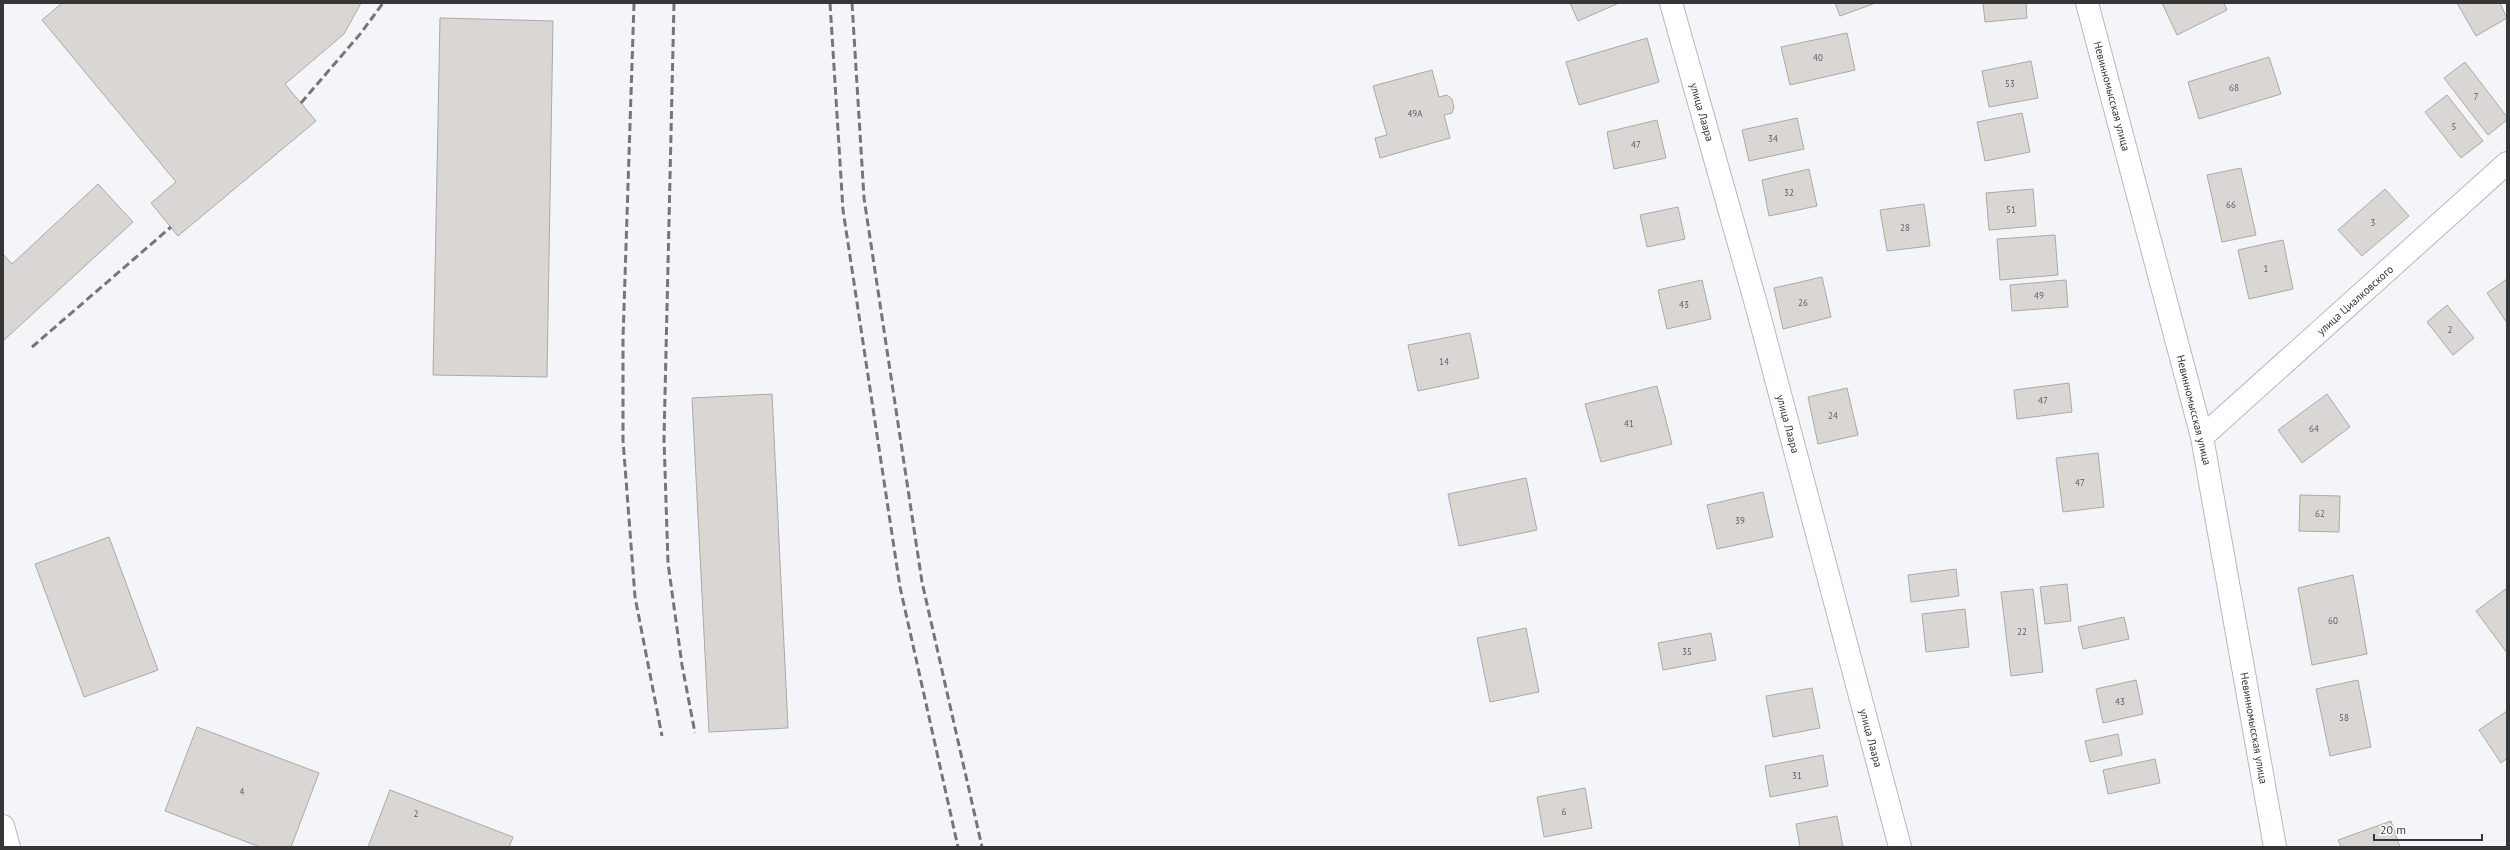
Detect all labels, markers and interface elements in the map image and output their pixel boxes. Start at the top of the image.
street label: Невинномысская улица [2091,40,2133,152]
house number: 40 [1813,52,1823,63]
house number: 53 [2005,78,2015,89]
street label: улица Лаара [1687,81,1717,143]
house number: 68 [2229,82,2239,93]
house number: 7 [2474,91,2479,102]
house number: 49А [1407,108,1423,119]
house number: 5 [2452,121,2457,132]
house number: 34 [1768,133,1778,144]
house number: 47 [1631,139,1641,150]
house number: 32 [1784,187,1794,198]
house number: 66 [2226,199,2236,210]
house number: 51 [2006,204,2016,215]
house number: 3 [2371,217,2376,228]
house number: 28 [1900,222,1910,233]
street label: улица Циалковского [2314,262,2396,338]
house number: 1 [2264,263,2269,274]
house number: 49 [2034,290,2044,301]
house number: 26 [1798,297,1808,308]
house number: 43 [1679,299,1689,310]
house number: 2 [2448,324,2453,335]
street label: Невинномысская улица [2174,353,2214,467]
house number: 14 [1439,356,1449,367]
street label: улица Лаара [1773,393,1803,455]
house number: 47 [2038,395,2048,406]
house number: 24 [1828,410,1838,421]
house number: 41 [1624,418,1634,429]
house number: 64 [2309,423,2319,434]
house number: 47 [2075,477,2085,488]
house number: 62 [2315,508,2325,519]
house number: 39 [1735,515,1745,526]
house number: 60 [2328,615,2338,626]
house number: 22 [2017,626,2027,637]
house number: 35 [1682,646,1692,657]
street label: Невинномысская улица [2237,671,2271,785]
house number: 43 [2115,696,2125,707]
street label: улица Лаара [1856,707,1886,769]
house number: 58 [2339,712,2349,723]
house number: 31 [1792,770,1802,781]
house number: 4 [240,786,245,797]
house number: 6 [1562,806,1567,817]
house number: 2 [414,808,419,819]
scale bar [2374,816,2482,842]
text: 20 m [2380,822,2406,837]

